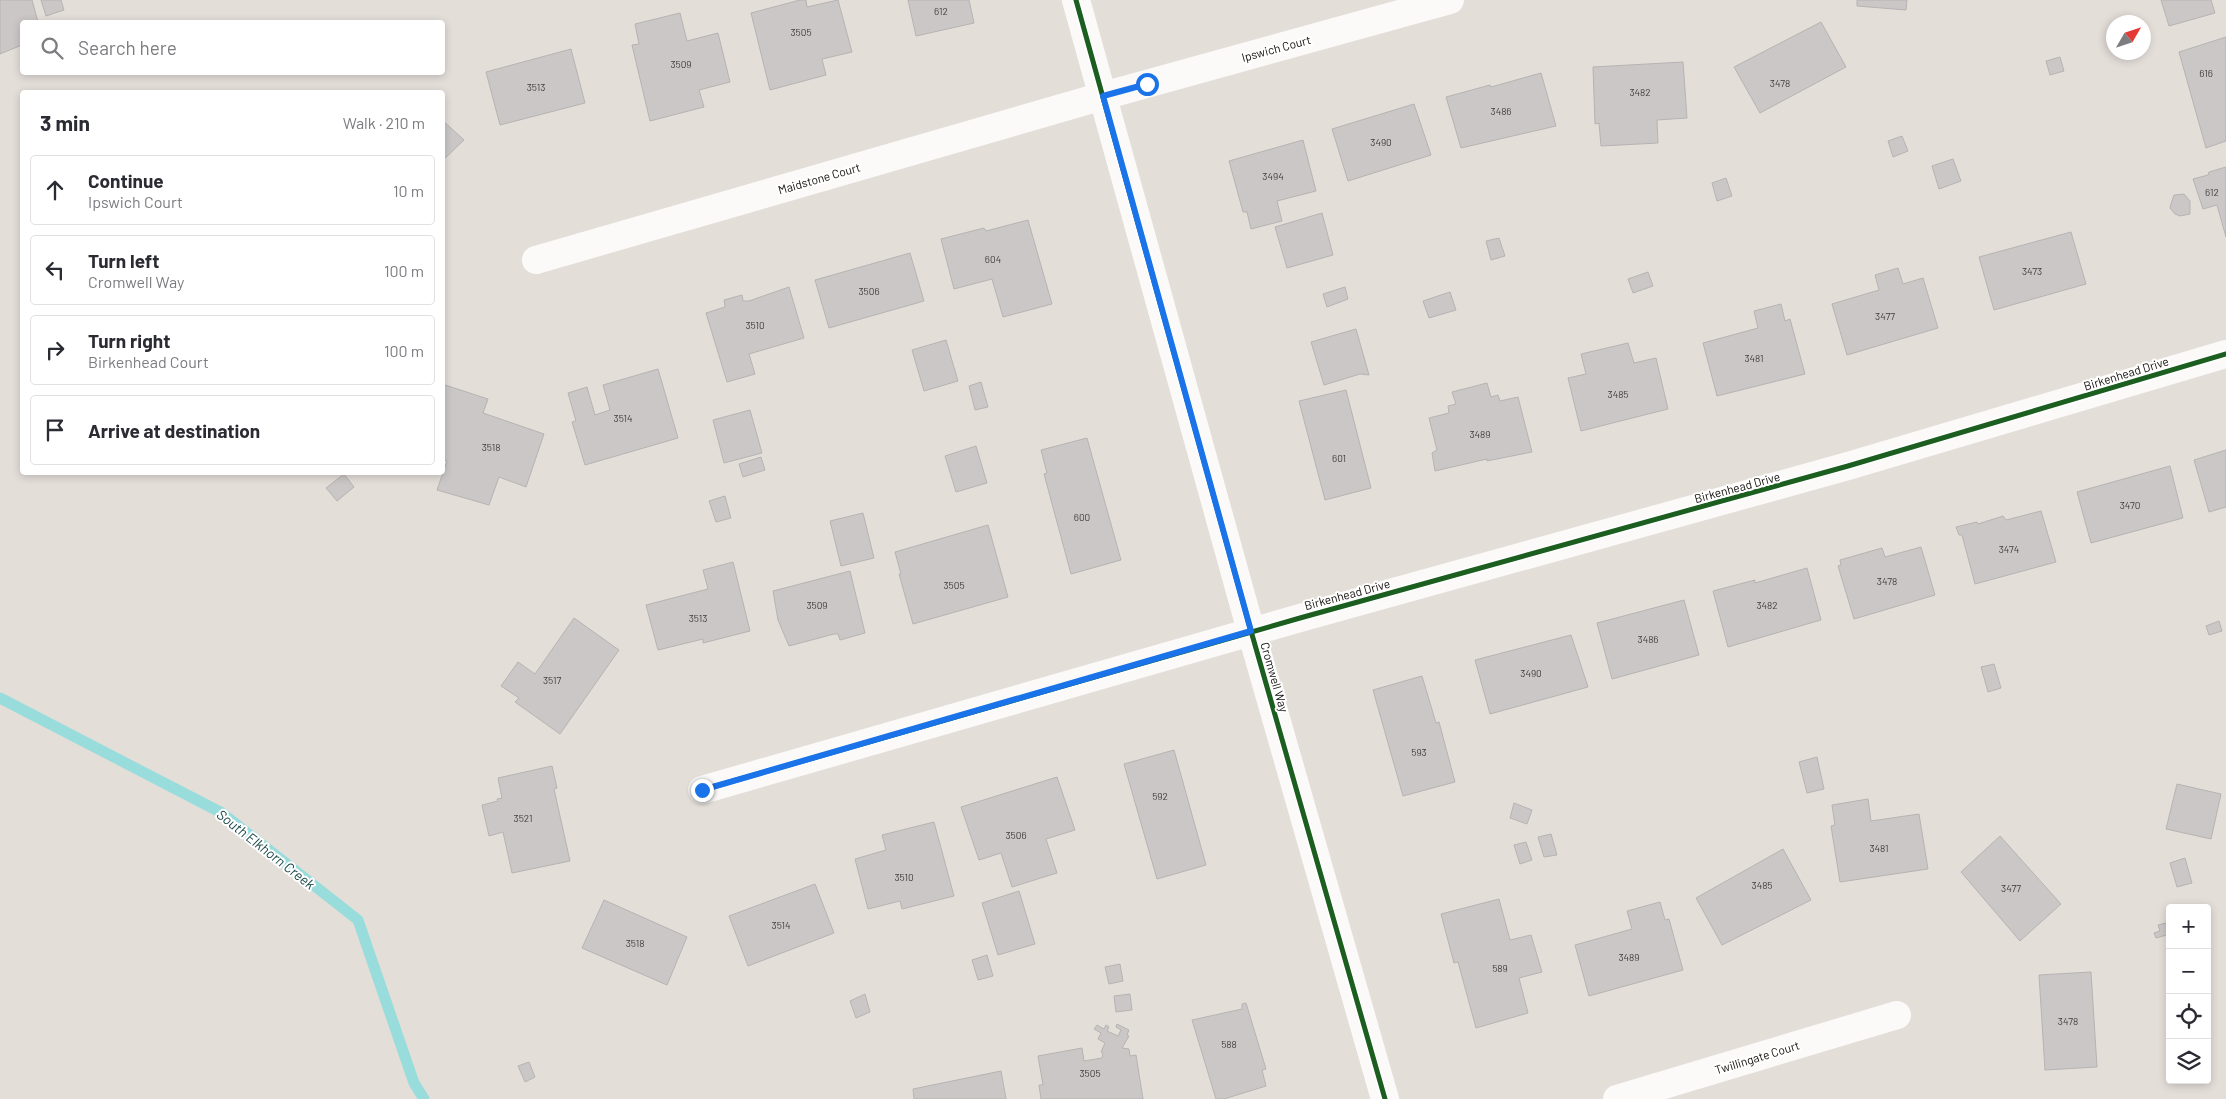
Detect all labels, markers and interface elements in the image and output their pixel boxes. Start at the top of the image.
house number: 612 [934,5,948,17]
north arrow [2106,15,2151,60]
search box [20,20,445,75]
house number: 3505 [790,26,812,38]
street label: Ipswich Court [1240,32,1312,64]
icon: search [38,34,66,62]
text: Search here [78,36,177,59]
house number: 3509 [670,58,692,70]
house number: 616 [2199,67,2213,79]
route start [1136,73,1159,96]
house number: 3478 [1770,77,1790,89]
house number: 3513 [527,81,545,93]
house number: 3482 [1629,86,1651,98]
house number: 3486 [1490,105,1512,117]
text: 3 min [40,110,90,135]
text: Walk · 210 m [343,113,425,132]
house number: 3490 [1370,136,1392,148]
street label: Maidstone Court [776,160,862,196]
text: Continue [88,169,164,192]
house number: 3494 [1262,170,1284,182]
icon: ahead [41,176,69,204]
text: 10 m [393,181,424,200]
house number: 612 [2205,186,2219,198]
text: Ipswich Court [88,192,183,211]
text: Turn left [88,249,159,272]
house number: 604 [985,253,1001,265]
icon: left [41,256,69,284]
text: 100 m [384,261,424,280]
house number: 3473 [2022,265,2042,277]
text: Cromwell Way [88,272,184,291]
house number: 3506 [858,285,880,297]
house number: 3477 [1875,310,1895,322]
house number: 3510 [745,319,765,331]
text: Turn right [88,329,170,352]
icon: right [41,336,69,364]
text: 100 m [384,341,424,360]
text: Birkenhead Court [88,352,209,371]
house number: 3481 [1744,352,1764,364]
street label: Birkenhead Drive [2082,353,2170,393]
house number: 3485 [1607,388,1629,400]
house number: 3514 [613,412,633,424]
icon: arrive [41,416,69,444]
text: Arrive at destination [88,419,260,442]
house number: 3489 [1469,428,1491,440]
house number: 3518 [482,441,500,453]
house number: 601 [1332,452,1346,464]
street label: Birkenhead Drive [1693,469,1781,505]
house number: 3470 [2120,499,2140,511]
house number: 600 [1074,511,1090,523]
house number: 3474 [1999,543,2019,555]
house number: 3478 [1877,575,1897,587]
street label: Birkenhead Drive [1303,576,1391,612]
house number: 3505 [943,579,965,591]
house number: 3509 [806,599,828,611]
house number: 3482 [1756,599,1778,611]
house number: 3513 [689,612,707,624]
house number: 3486 [1637,633,1659,645]
street label: Cromwell Way [1258,640,1292,714]
house number: 3490 [1520,667,1542,679]
house number: 3517 [543,674,561,686]
house number: 593 [1411,746,1427,758]
route end [691,779,714,802]
house number: 592 [1152,790,1168,802]
water label: South Elkhorn Creek [214,805,319,893]
house number: 3521 [513,812,533,824]
house number: 3506 [1005,829,1027,841]
house number: 3481 [1869,842,1889,854]
house number: 3510 [894,871,914,883]
house number: 3485 [1751,879,1773,891]
house number: 3477 [2001,882,2021,894]
map controls [2166,904,2211,1084]
button: + [2166,904,2211,949]
house number: 3514 [771,919,791,931]
house number: 3518 [626,937,644,949]
button: − [2166,949,2211,994]
house number: 3489 [1618,951,1640,963]
house number: 589 [1492,962,1508,974]
button: locate [2166,994,2211,1039]
house number: 3478 [2058,1015,2078,1027]
street label: Twillingate Court [1713,1037,1801,1077]
house number: 588 [1221,1038,1237,1050]
button: layers [2166,1039,2211,1084]
house number: 3505 [1079,1067,1101,1079]

